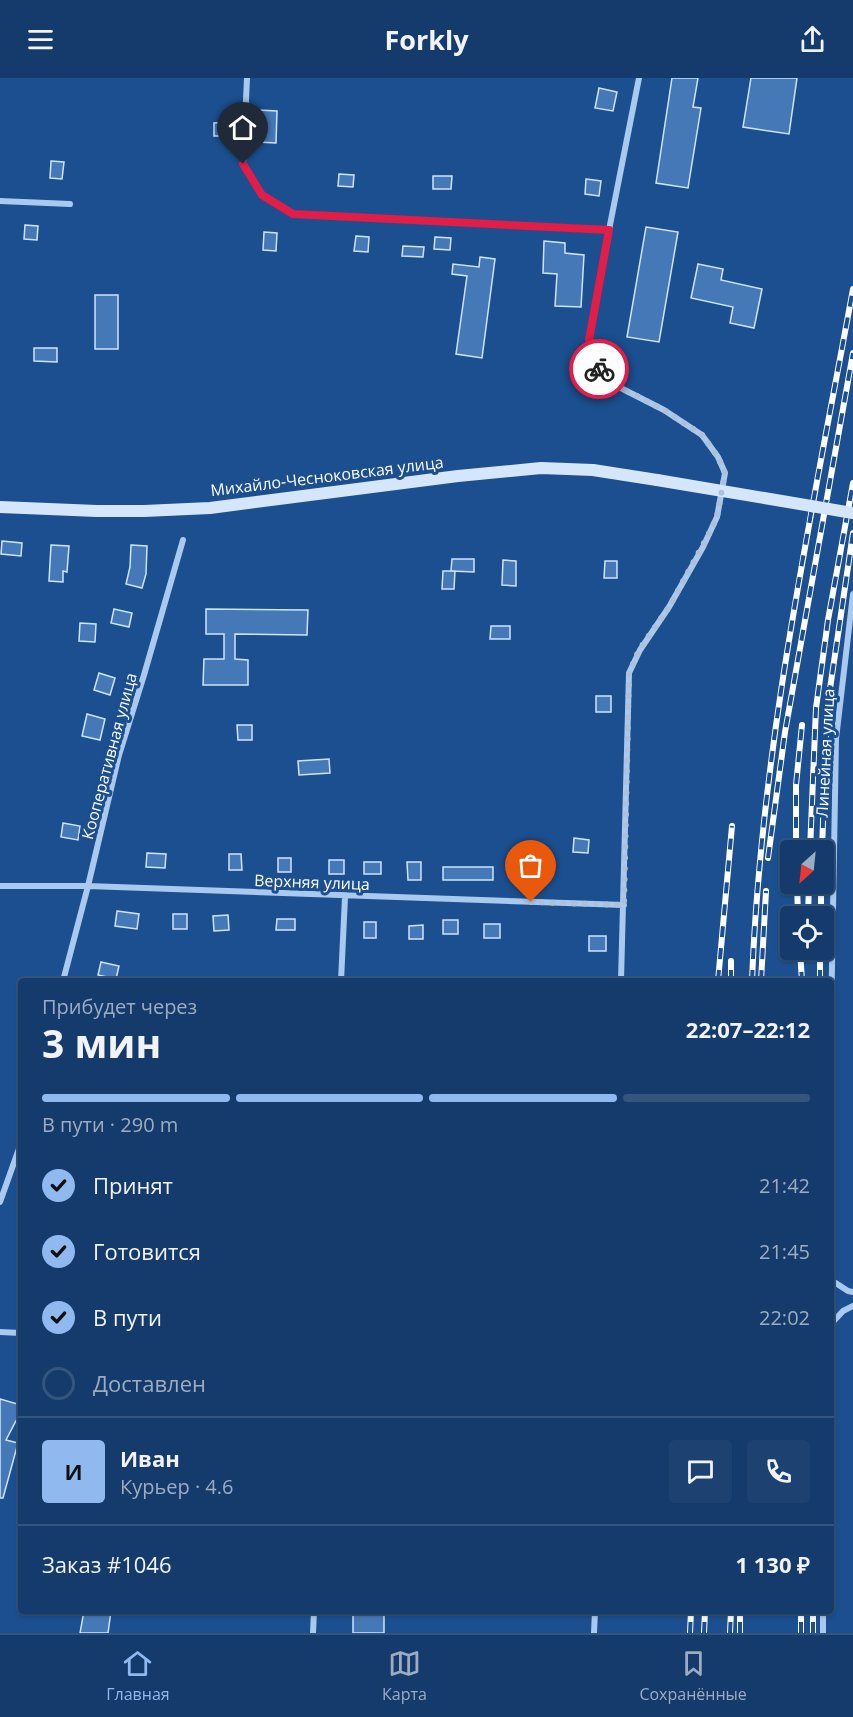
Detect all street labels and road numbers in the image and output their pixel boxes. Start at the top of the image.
street label: Михайло-Чесноковская улица [209,451,445,501]
street label: Кооперативная улица [76,670,142,842]
street label: Линейная улица [811,688,839,818]
street label: Верхняя улица [254,869,370,895]

